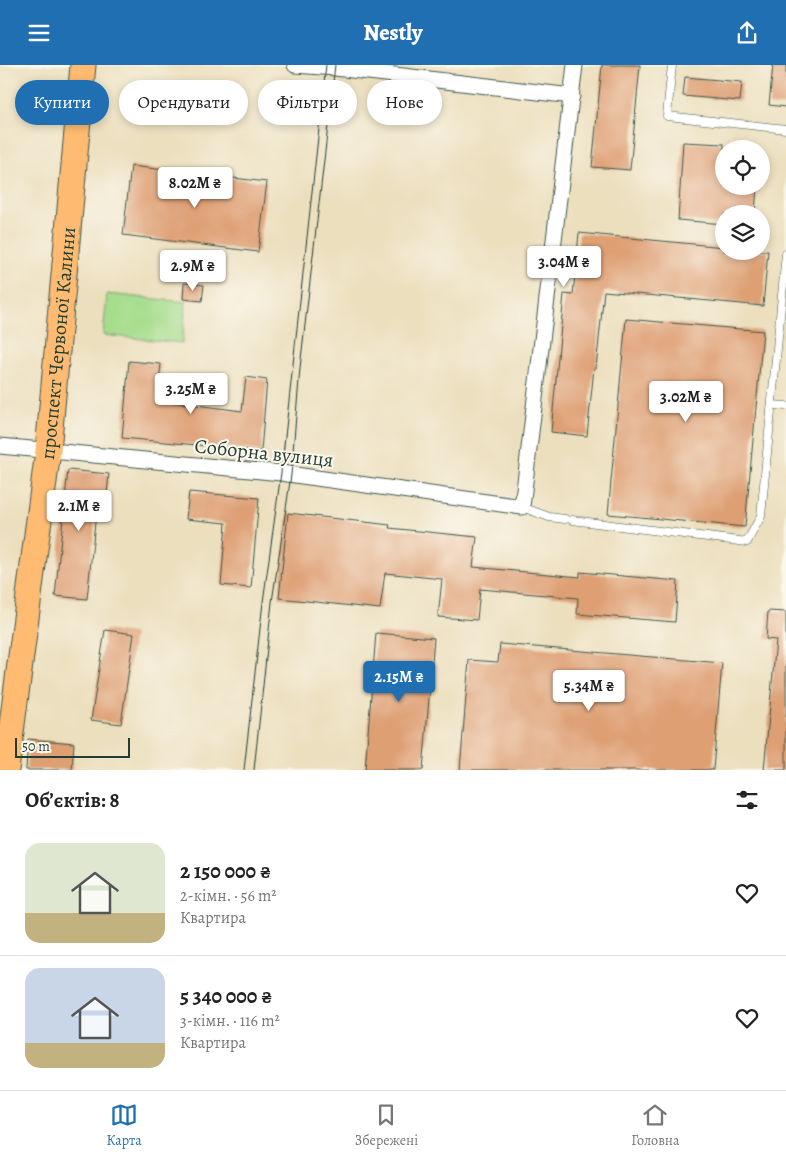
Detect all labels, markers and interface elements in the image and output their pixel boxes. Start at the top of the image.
text: Nestly [364,18,422,48]
icon: menu [25,19,53,47]
icon: share [733,19,761,47]
chip: Купити [15,80,109,125]
chip: Орендувати [119,80,248,125]
chip: Фільтри [258,80,357,125]
chip: Нове [367,80,442,125]
map controls [715,140,770,260]
button: locate [715,140,770,195]
pin: 8.02M ₴ [149,167,241,209]
text: 8.02M ₴ [169,172,221,194]
button: layers [715,205,770,260]
street label: проспект Червоної Калини [34,226,82,461]
pin: 3.04M ₴ [518,245,610,288]
pin: 2.9M ₴ [152,249,234,292]
text: 3.04M ₴ [538,251,590,273]
text: 2.9M ₴ [171,255,215,277]
pin: 3.25M ₴ [145,373,237,415]
text: 3.25M ₴ [166,378,216,400]
pin: 3.02M ₴ [640,381,732,423]
text: 3.02M ₴ [660,386,712,408]
street label: Соборна вулиця [193,432,335,474]
pin: 2.1M ₴ [38,489,120,532]
text: 2.1M ₴ [58,495,100,517]
pin: 2.15M ₴ [353,661,445,703]
text: 2.15M ₴ [374,666,424,688]
pin: 5.34M ₴ [543,669,635,712]
text: 5.34M ₴ [564,675,614,697]
scale bar [15,735,130,758]
text: 50 m [22,737,50,756]
text: Об’єктів: 8 [25,786,120,814]
icon: filters [733,786,761,814]
text: 2 150 000 ₴ [180,857,271,885]
icon: home [65,863,125,923]
icon: heart [733,879,761,907]
text: 2-кімн. · 56 m² [180,885,277,907]
text: Квартира [180,907,246,929]
text: 5 340 000 ₴ [180,982,272,1010]
icon: home [65,988,125,1048]
icon: heart [733,1004,761,1032]
text: 3-кімн. · 116 m² [180,1010,280,1032]
text: Квартира [180,1032,246,1054]
tab: Карта [107,1101,142,1150]
tab: Збережені [355,1101,418,1150]
tab: Головна [631,1101,679,1150]

